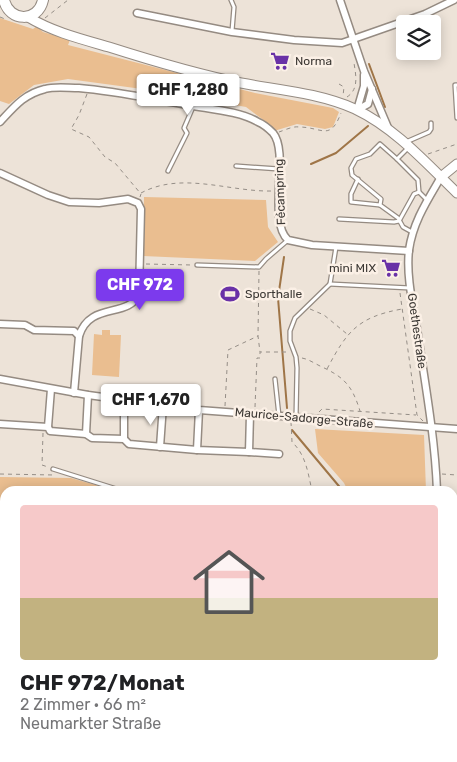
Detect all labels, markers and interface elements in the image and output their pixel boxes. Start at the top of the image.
map controls [396,15,441,60]
button: layers [396,15,441,60]
supermarket icon: Norma [269,50,291,72]
place label: Norma [295,54,332,68]
pin: CHF 1,280 [131,74,245,116]
text: CHF 1,280 [148,80,228,99]
street label: Fécampring [272,158,288,226]
supermarket icon: mini MIX [380,257,402,279]
place label: mini MIX [329,261,376,275]
pin: CHF 972 [94,268,186,311]
text: CHF 972 [107,275,173,294]
sports icon: Sporthalle [219,283,241,305]
place label: Sporthalle [245,287,303,301]
street label: Goethestraße [405,292,429,370]
pin: CHF 1,670 [94,384,208,426]
text: CHF 1,670 [112,390,190,409]
street label: Maurice-Sadorge-Straße [234,405,374,431]
icon: home [184,537,274,627]
text: CHF 972/Monat [20,670,185,695]
text: 2 Zimmer · 66 m² [20,695,146,714]
text: Neumarkter Straße [20,714,161,733]

